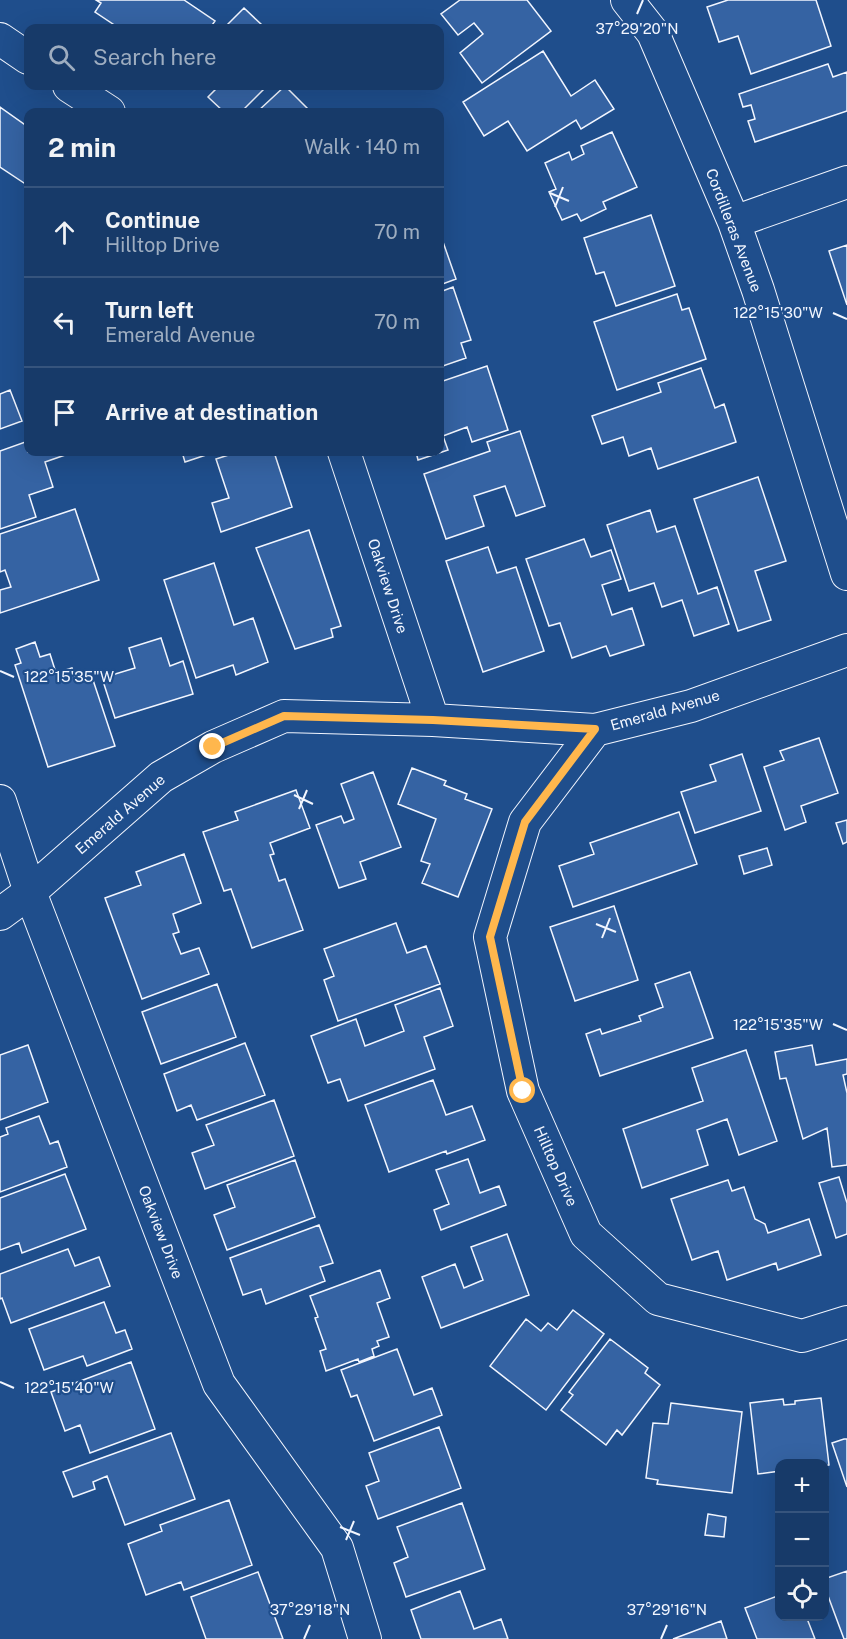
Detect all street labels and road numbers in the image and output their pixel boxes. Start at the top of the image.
street label: Cordilleras Avenue [703,166,765,294]
street label: Oakview Drive [365,536,411,636]
street label: Emerald Avenue [608,686,722,734]
street label: Emerald Avenue [72,771,168,857]
street label: Hilltop Drive [531,1123,581,1209]
street label: Oakview Drive [135,1183,187,1281]

